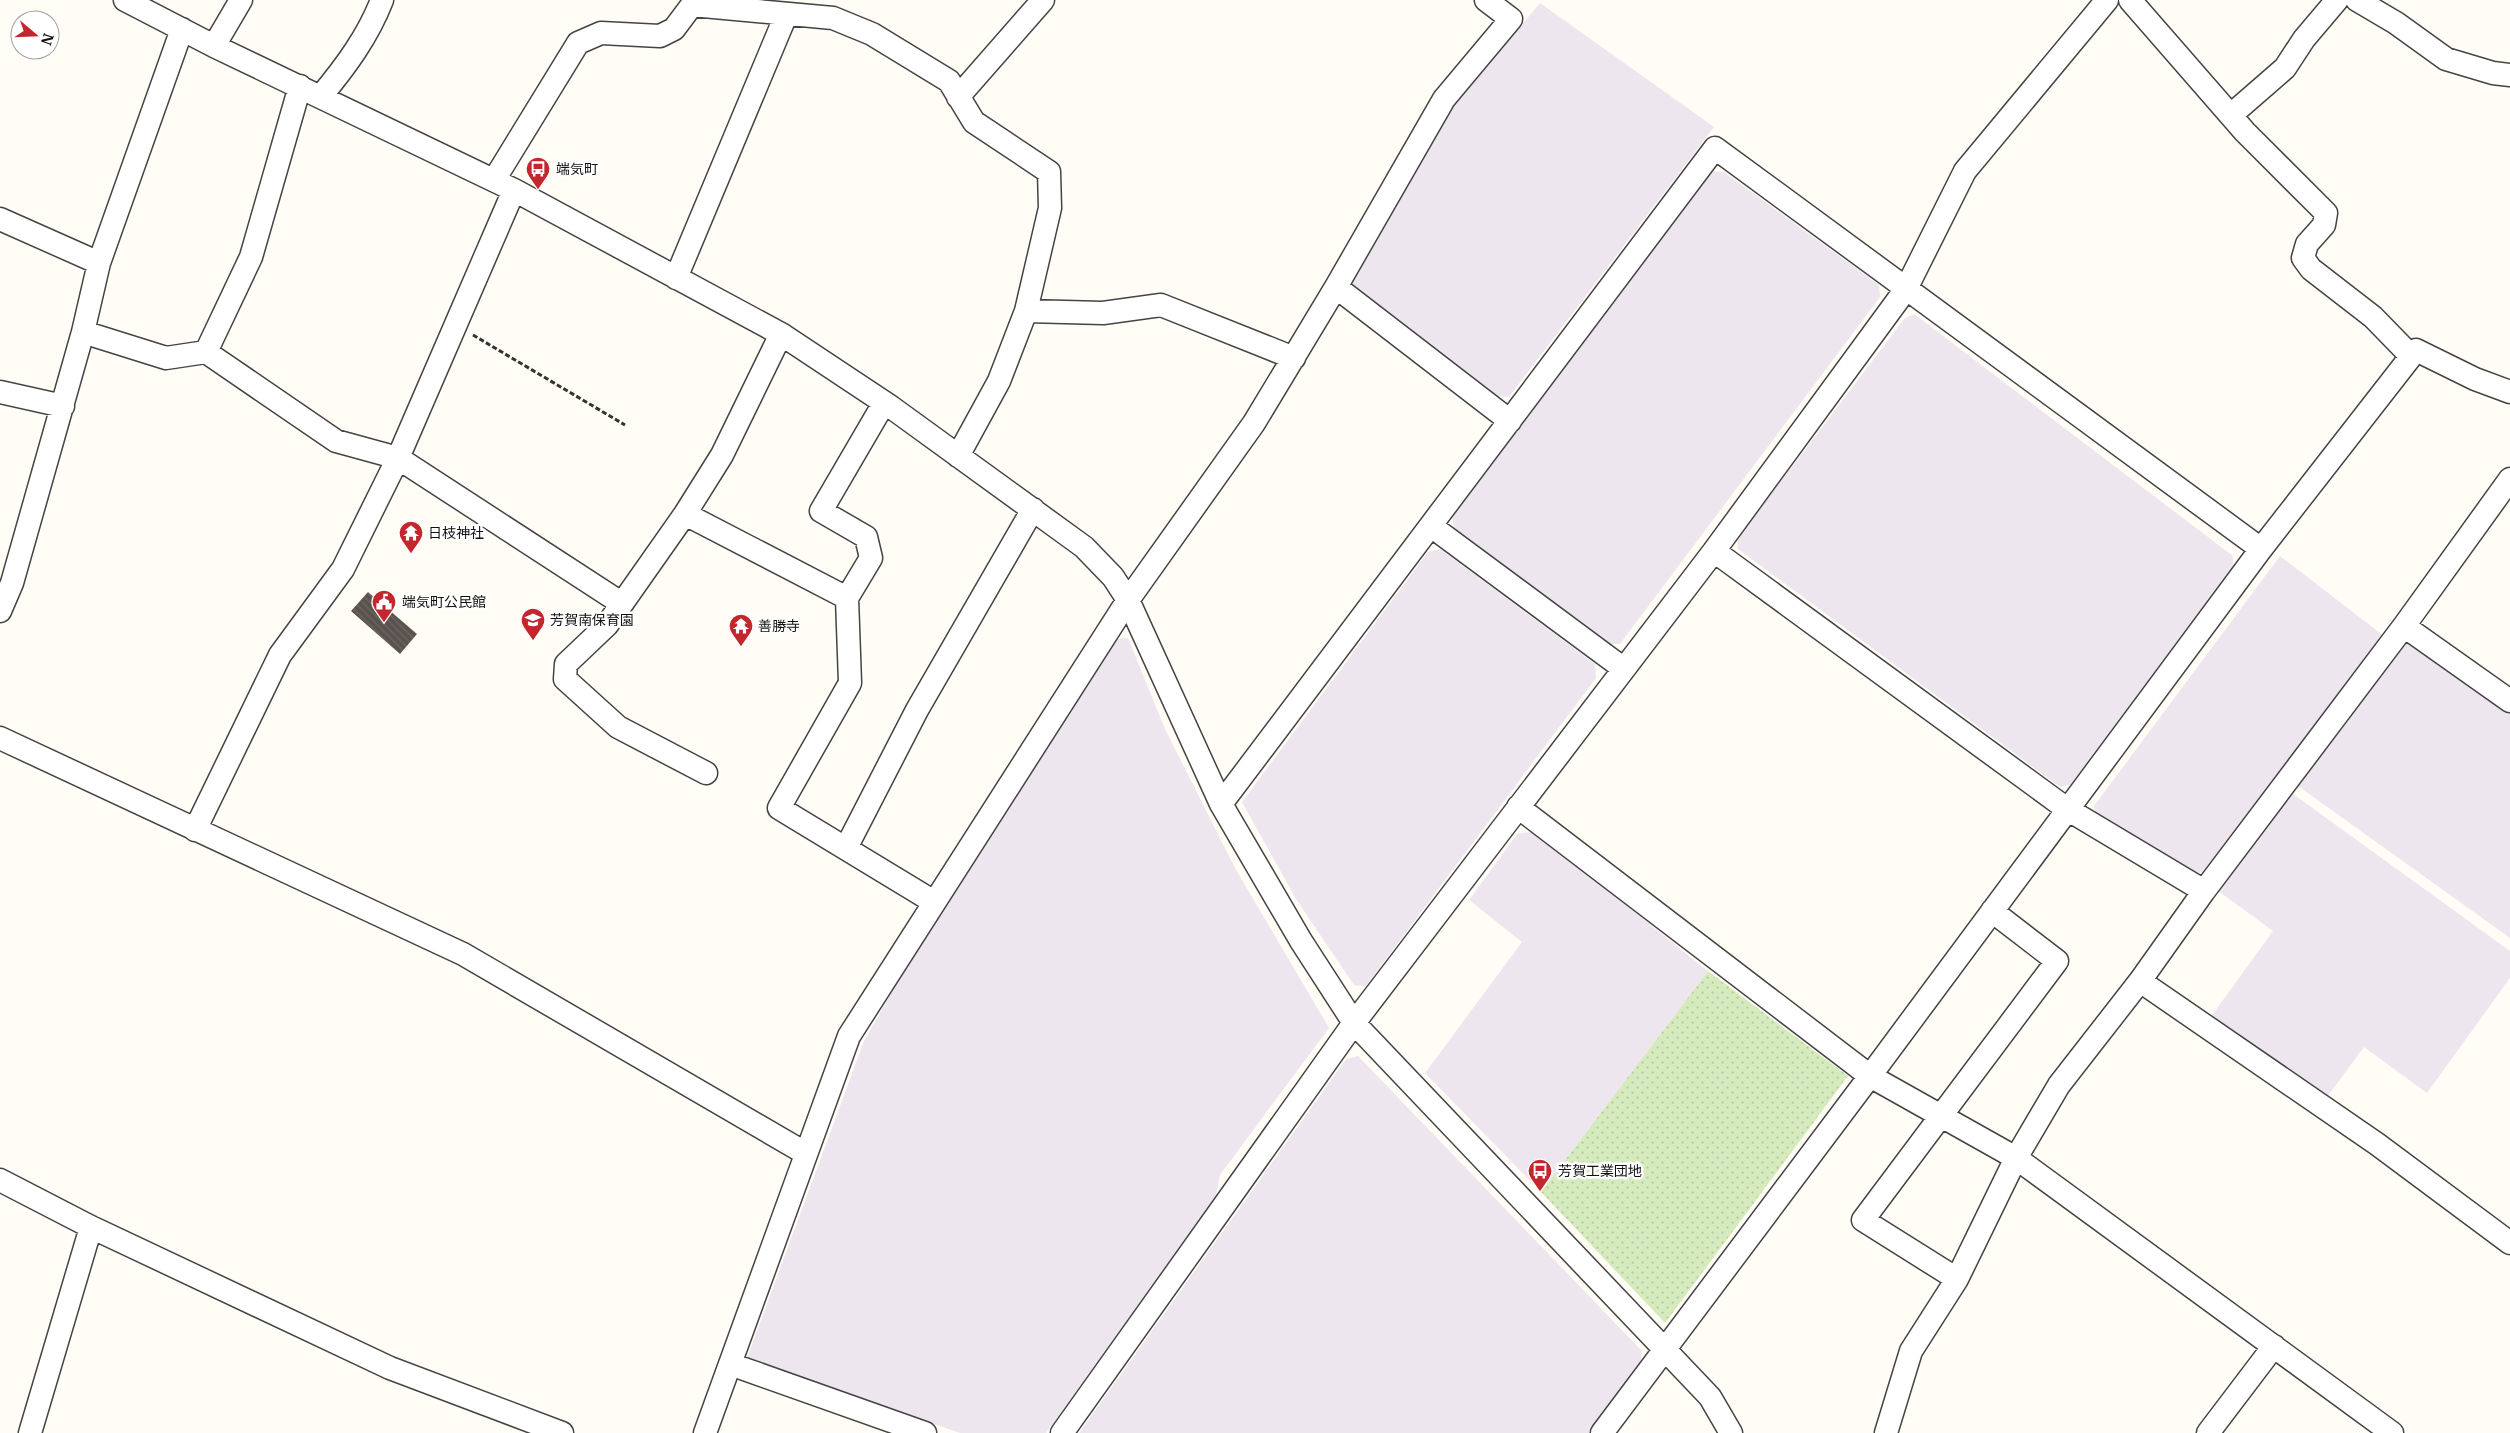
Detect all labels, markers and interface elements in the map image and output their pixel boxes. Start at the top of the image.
north arrow [10,10,60,60]
text: N [37,31,58,47]
bus stop icon: 端気町 [525,156,551,190]
place label: 端気町 [556,160,598,178]
temple icon: 日枝神社 [398,520,424,554]
place label: 日枝神社 [428,524,484,542]
public building icon: 端気町公民館 [371,589,397,623]
place label: 端気町公民館 [402,593,486,611]
school or university icon: 芳賀南保育園 [520,607,546,641]
place label: 芳賀南保育園 [550,611,634,629]
temple icon: 善勝寺 [728,613,754,647]
place label: 善勝寺 [758,617,800,635]
bus stop icon: 芳賀工業団地 [1527,1158,1553,1192]
place label: 芳賀工業団地 [1558,1162,1642,1180]

